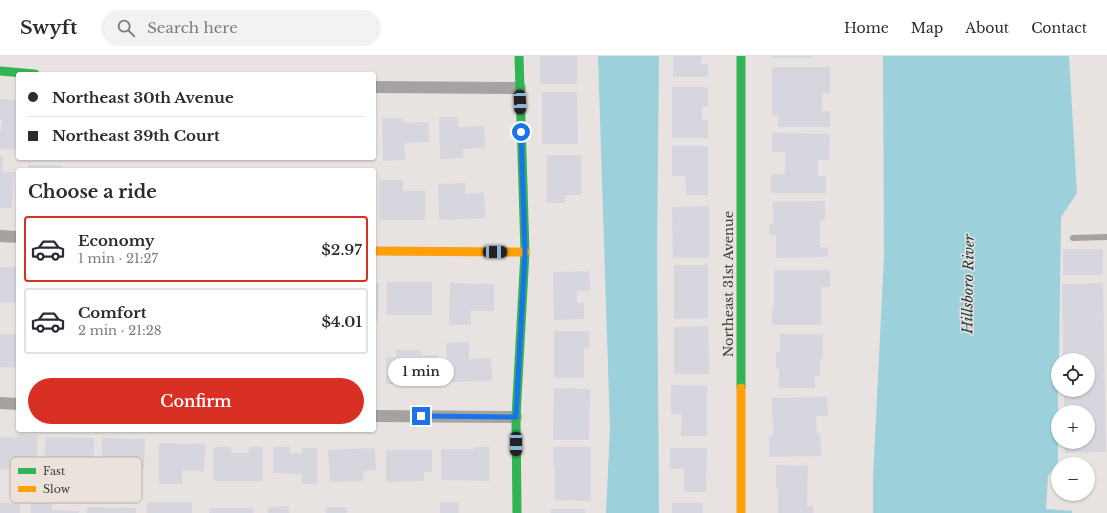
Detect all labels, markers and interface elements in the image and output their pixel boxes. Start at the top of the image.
search box [101,10,381,46]
text: Swyft [20,16,77,39]
icon: search [115,17,137,39]
text: Search here [147,18,238,37]
text: Home [844,19,889,37]
text: Map [911,19,943,37]
text: About [965,19,1009,37]
text: Contact [1031,19,1087,37]
text: Northeast 30th Avenue [52,88,234,107]
car [514,90,526,114]
route start [512,123,530,141]
text: Northeast 39th Court [52,126,220,145]
text: Choose a ride [28,181,157,203]
street label: Northeast 31st Avenue [720,211,737,357]
icon: car [30,231,66,267]
text: Economy [78,231,155,250]
water label: Hillsboro River [958,233,978,335]
text: $2.97 [321,240,362,259]
car [483,246,507,258]
text: 1 min · 21:27 [78,250,158,267]
icon: car [30,303,66,339]
text: Comfort [78,303,146,322]
text: $4.01 [322,312,362,331]
text: 2 min · 21:28 [78,322,162,339]
map controls [1051,353,1095,501]
button: locate [1051,353,1095,397]
callout: 1 min [388,358,454,386]
text: 1 min [402,363,440,380]
button: Confirm [28,378,364,424]
button: + [1051,405,1095,449]
route end [412,407,430,425]
car [510,432,522,456]
legend [10,457,142,503]
button: − [1051,457,1095,501]
text: Fast [43,464,66,478]
text: Slow [43,482,71,496]

